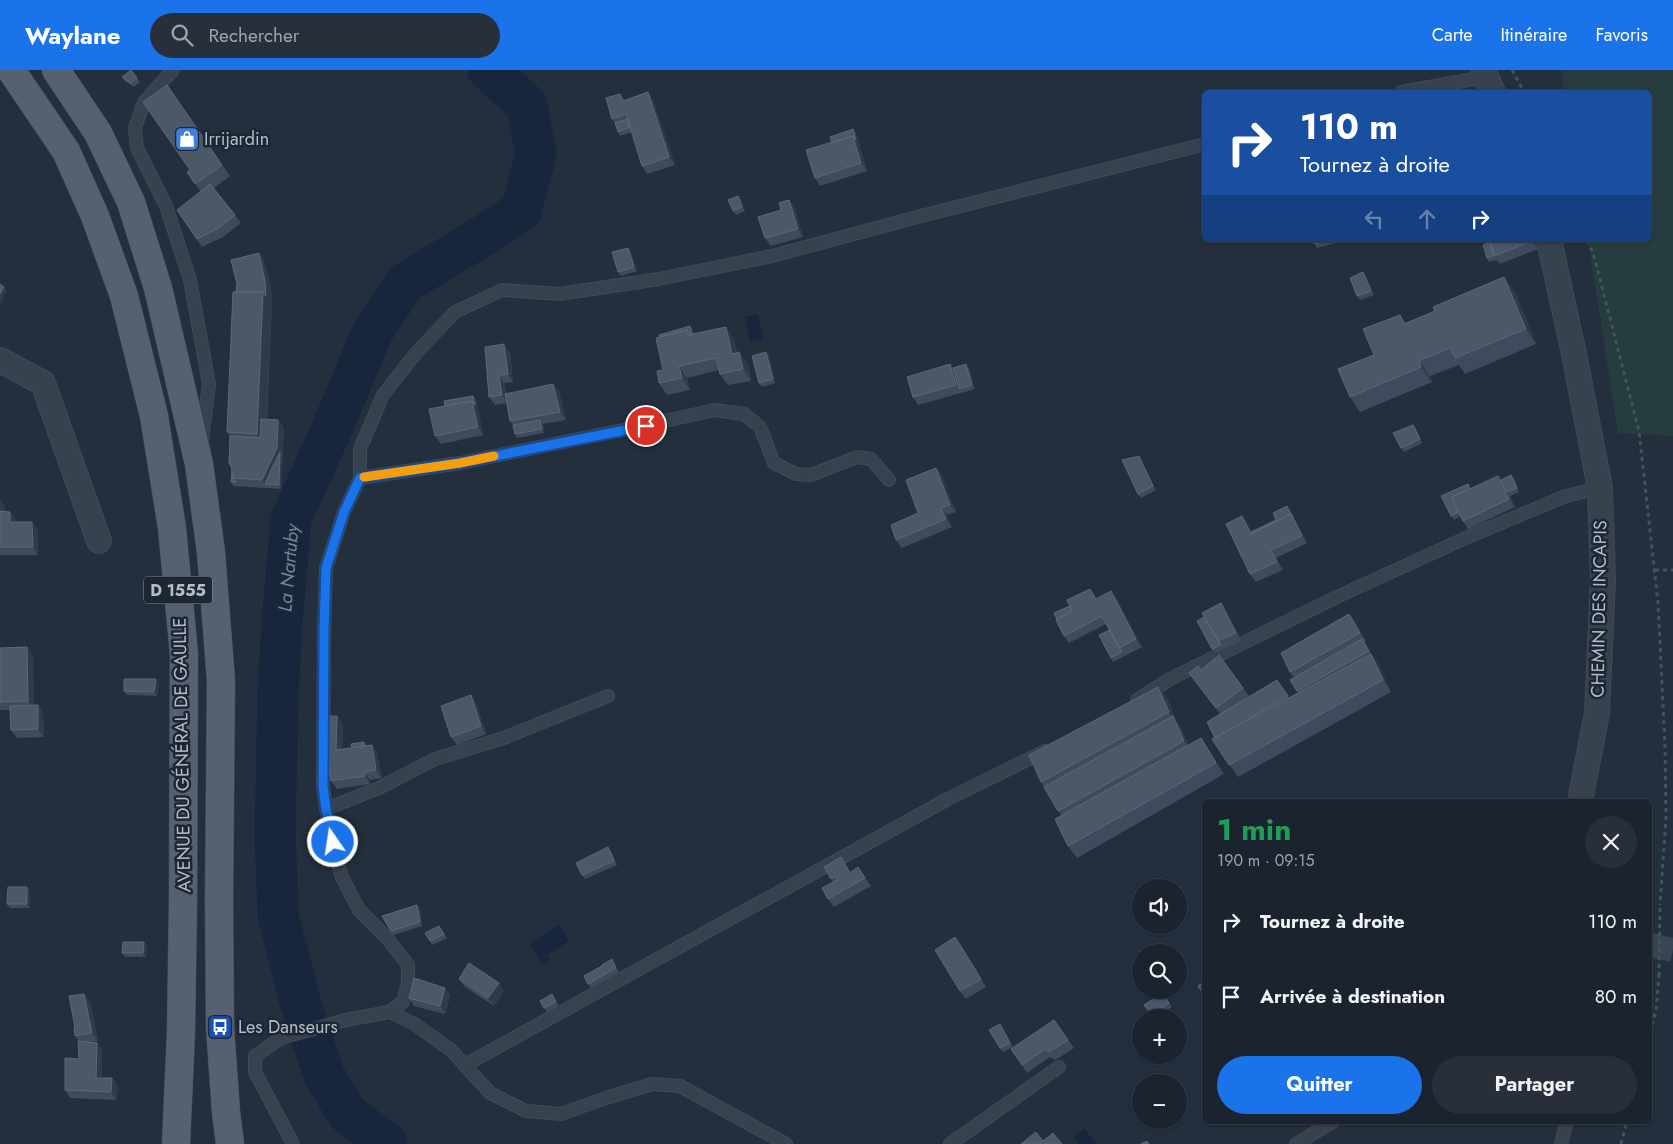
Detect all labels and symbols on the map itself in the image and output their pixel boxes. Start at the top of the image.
shop icon: Irrijardin [174,126,200,152]
place label: Irrijardin [204,126,269,152]
pin [625,405,667,447]
street label: CHEMIN DES INCAPIS [1584,520,1614,698]
water label: La Nartuby [271,521,306,613]
road number: D 1555 [144,576,212,604]
street label: AVENUE DU GÉNÉRAL DE GAULLE [167,617,197,893]
position arrow [306,815,358,867]
bus stop icon: Les Danseurs [207,1014,233,1040]
place label: Les Danseurs [238,1014,338,1040]

